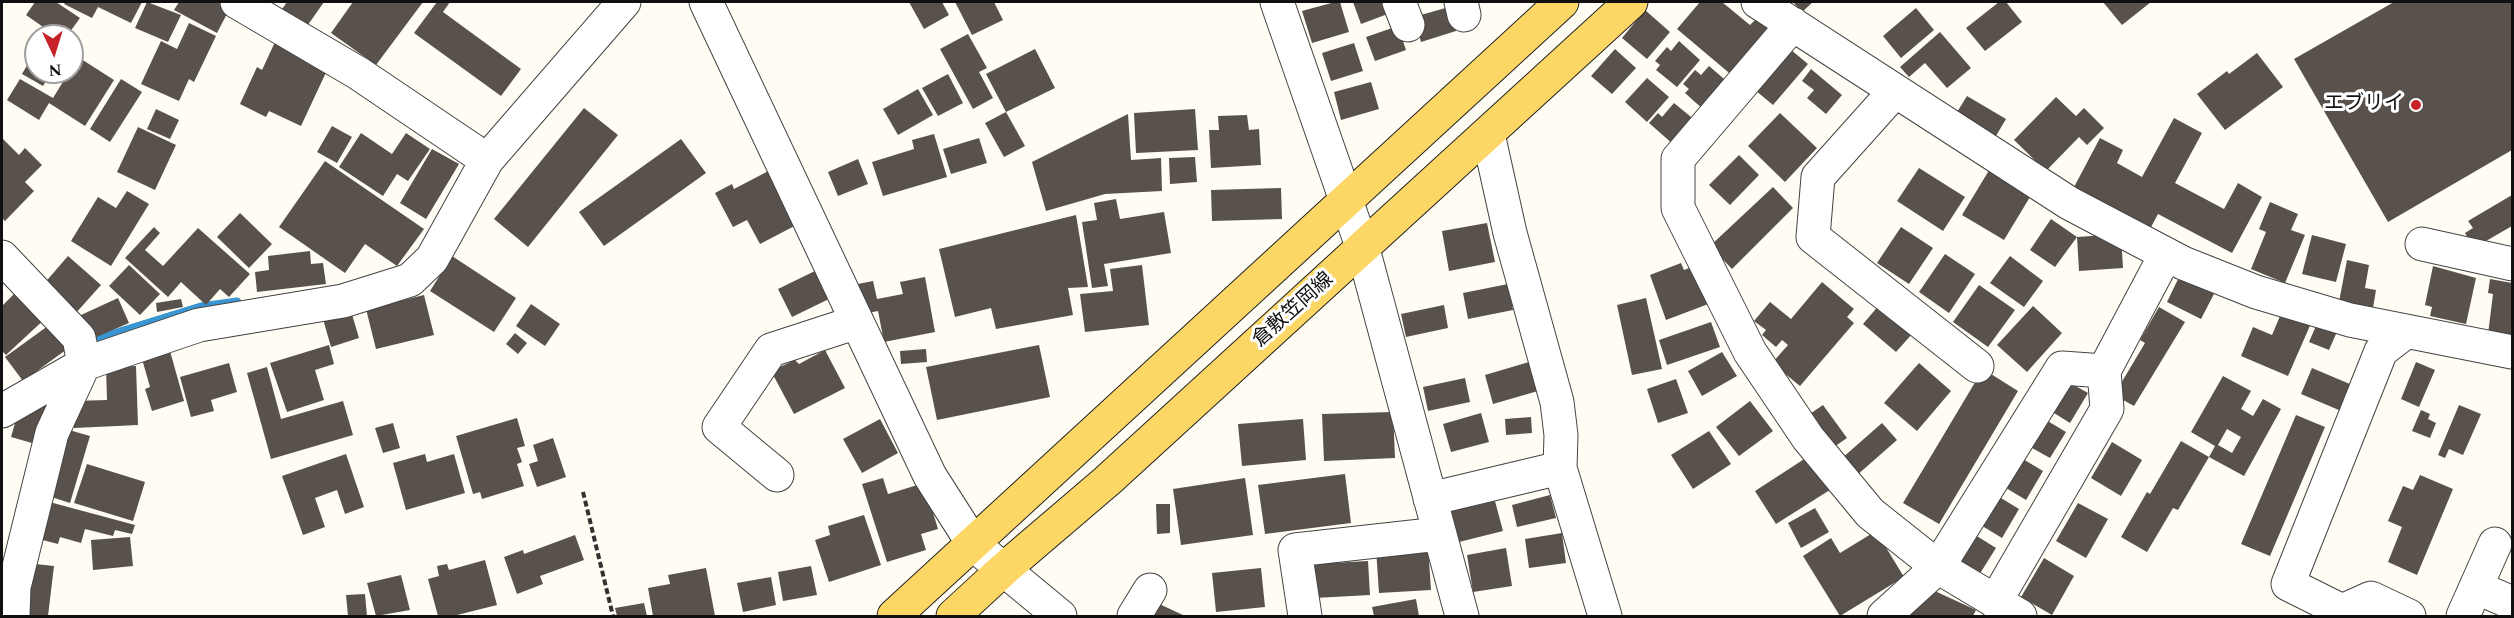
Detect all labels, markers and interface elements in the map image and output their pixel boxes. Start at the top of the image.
north arrow [24,24,84,84]
text: N [48,58,62,82]
place label: エブリイ [2324,93,2404,117]
marker: エブリイ [2409,98,2423,112]
street label: 倉敷笠岡線 [1249,269,1339,353]

